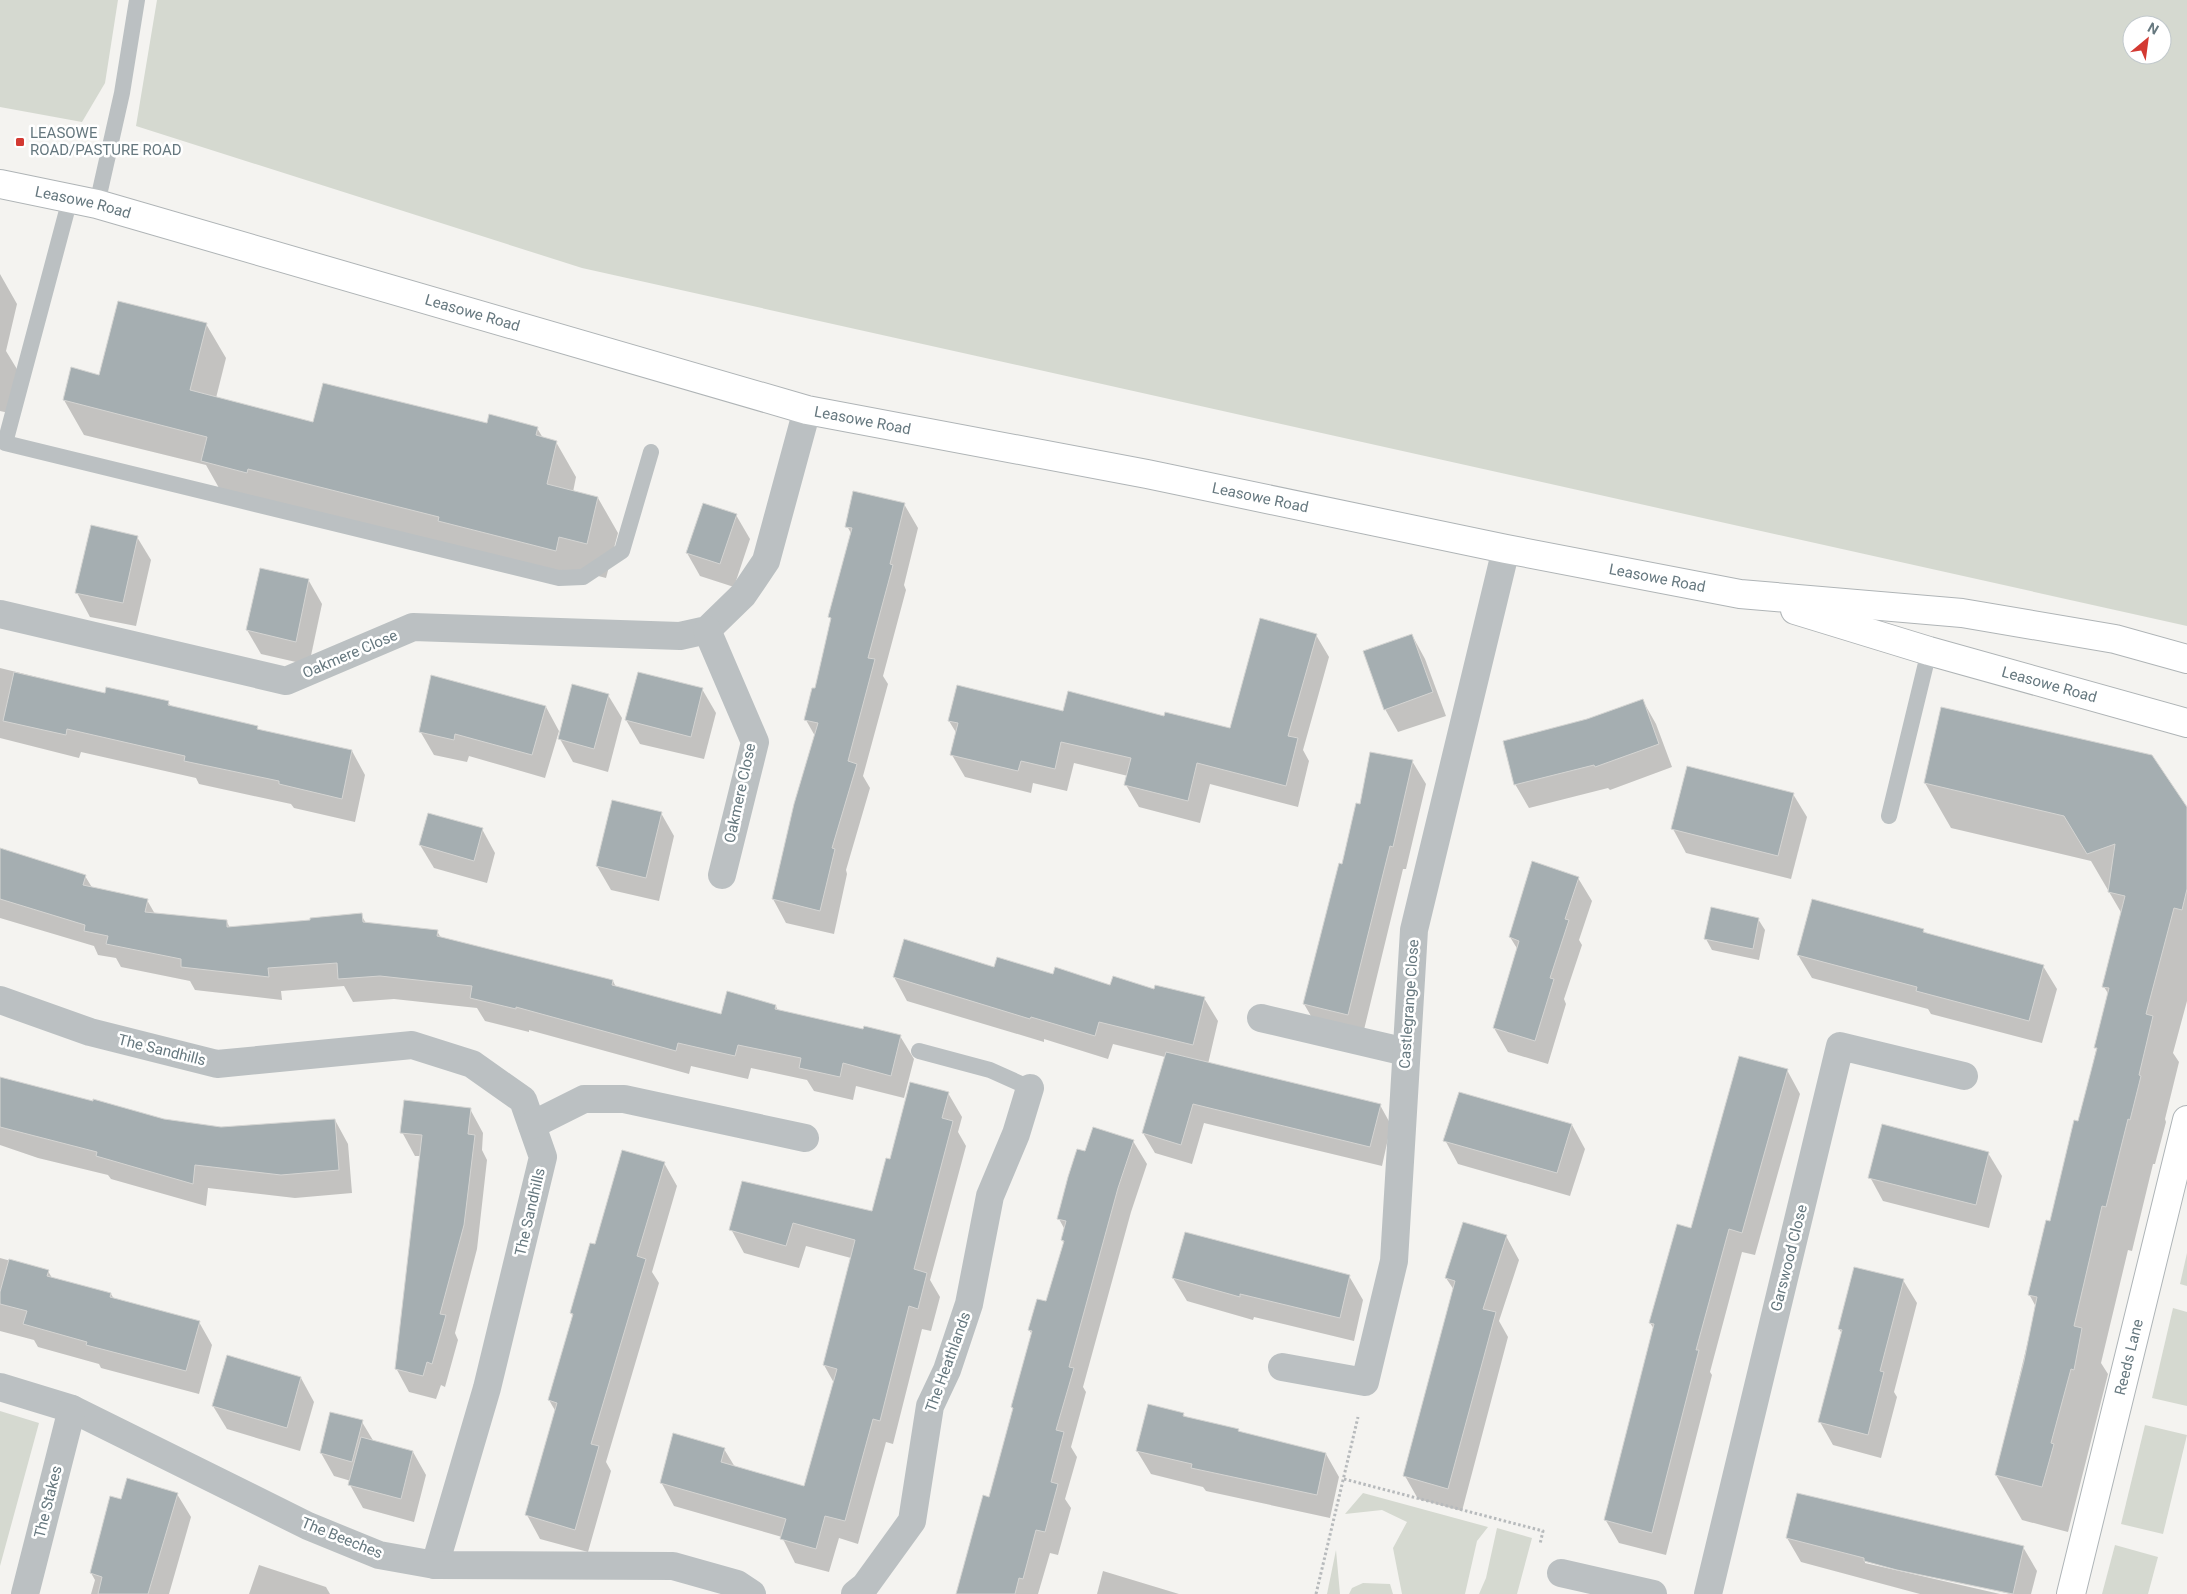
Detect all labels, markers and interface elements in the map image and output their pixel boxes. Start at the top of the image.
north arrow [2122,15,2172,65]
text: N [2145,19,2162,38]
place label: LEASOWE ROAD/PASTURE ROAD [30,124,182,159]
marker: LEASOWE ROAD/PASTURE ROAD [14,136,26,148]
street label: Leasowe Road [33,182,133,222]
street label: Leasowe Road [423,291,522,335]
street label: Leasowe Road [813,403,913,438]
street label: Leasowe Road [1210,479,1310,516]
street label: Leasowe Road [1607,560,1707,596]
street label: Oakmere Close [300,626,400,682]
street label: Leasowe Road [2000,663,2099,706]
street label: Oakmere Close [721,741,759,845]
street label: Castlegrange Close [1396,939,1423,1069]
street label: The Sandhills [116,1030,208,1070]
street label: The Sandhills [511,1166,549,1258]
street label: Garswood Close [1767,1203,1811,1313]
street label: The Heathlands [922,1310,974,1414]
street label: Reeds Lane [2111,1317,2147,1397]
street label: The Stakes [30,1464,66,1540]
street label: The Beeches [299,1514,385,1562]

